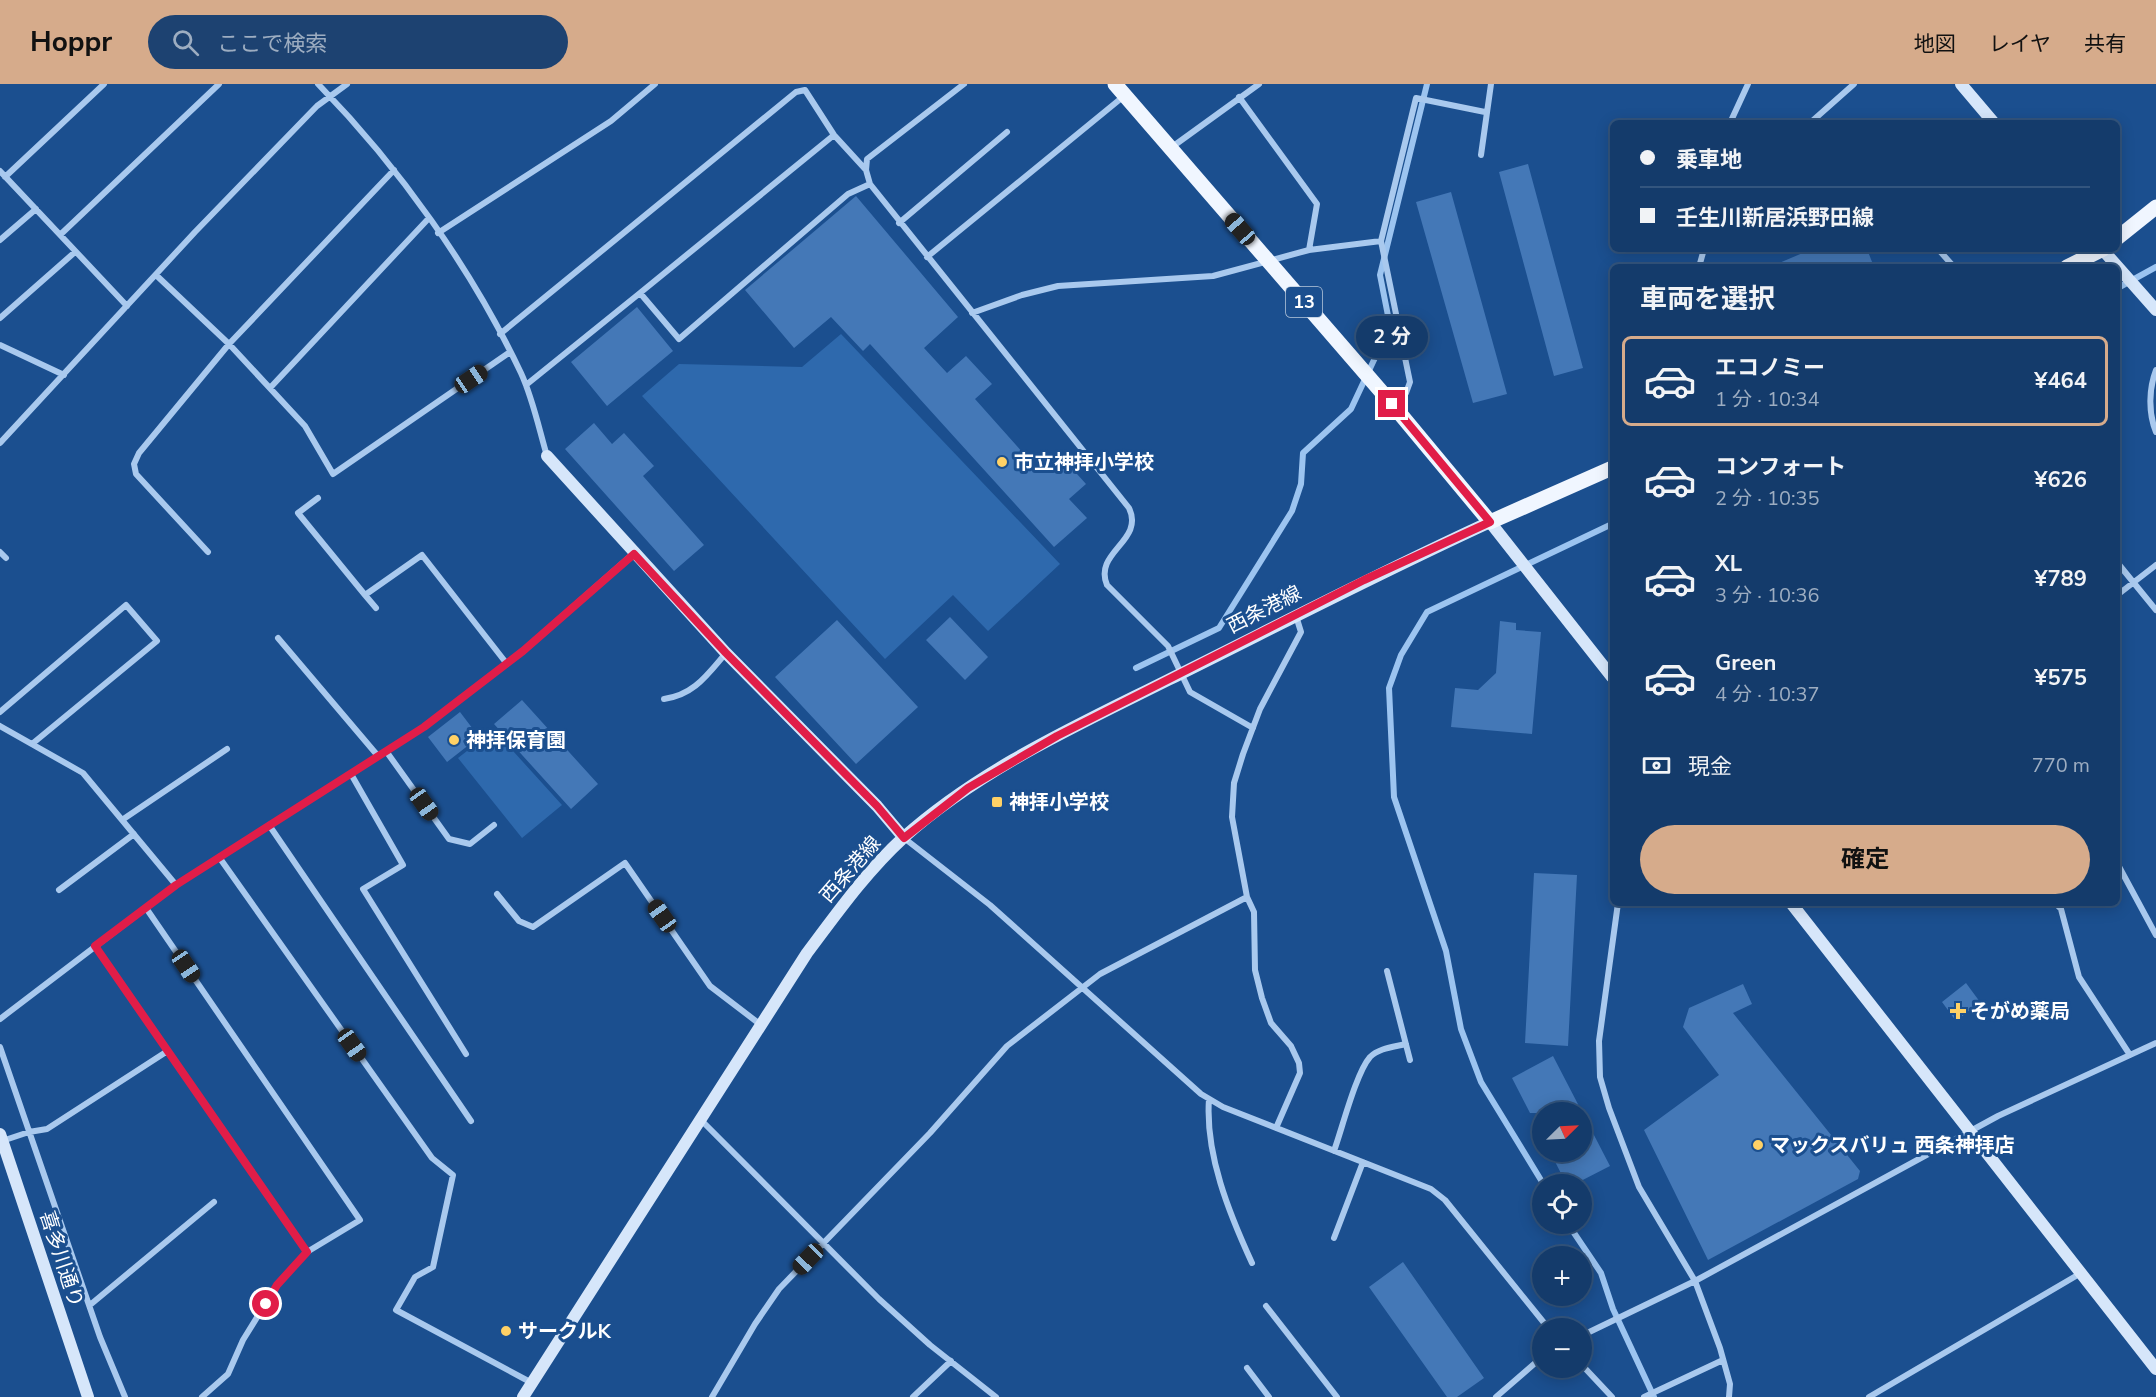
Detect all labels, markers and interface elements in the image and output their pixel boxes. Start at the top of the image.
search box [148,15,568,69]
text: Hoppr [30,23,112,61]
icon: search [169,26,202,59]
text: ここで検索 [217,29,327,59]
text: 地図 [1914,30,1956,58]
text: レイヤ [1989,30,2051,58]
text: 共有 [2084,30,2126,58]
text: 乗車地 [1676,145,1742,175]
text: 壬生川新居浜野田線 [1676,203,1874,233]
car [1221,210,1259,248]
text: 車両を選択 [1640,281,1775,318]
road number: 13 [1286,287,1322,317]
callout: 2 分 [1356,317,1428,359]
text: 2 分 [1373,323,1411,350]
text: エコノミー [1715,353,1825,383]
icon: car [1643,354,1697,408]
car [451,361,491,397]
text: ¥464 [2034,366,2087,396]
text: 1 分 · 10:34 [1715,386,1820,413]
route end [1378,390,1405,417]
place label: 市立神拝小学校 [1014,449,1154,476]
text: コンフォート [1715,452,1846,482]
icon: car [1643,453,1697,507]
marker: 市立神拝小学校 [995,455,1009,469]
text: ¥626 [2034,465,2087,495]
text: 2 分 · 10:35 [1715,485,1820,512]
text: XL [1715,549,1742,579]
icon: car [1643,552,1697,606]
text: ¥789 [2034,564,2087,594]
street label: 西条港線 [1222,579,1306,640]
text: 3 分 · 10:36 [1715,582,1820,609]
text: Green [1715,648,1776,678]
icon: car [1643,651,1697,705]
text: ¥575 [2034,663,2087,693]
text: 4 分 · 10:37 [1715,681,1820,708]
place label: 神拝保育園 [466,727,566,754]
marker: 神拝保育園 [447,733,461,747]
icon: cash [1640,749,1673,782]
text: 現金 [1688,752,1732,782]
text: 770 m [2032,752,2090,779]
car [406,784,442,824]
place label: 神拝小学校 [1009,789,1109,816]
marker: 神拝小学校 [990,795,1004,809]
button: 確定 [1640,825,2090,894]
street label: 西条港線 [814,830,887,908]
car [644,896,680,936]
car [168,946,204,986]
place label: そがめ薬局 [1970,998,2070,1025]
marker: そがめ薬局 [1951,1004,1965,1018]
car [334,1025,370,1065]
north arrow [1532,1102,1592,1162]
map controls [1532,1102,1592,1378]
place label: マックスバリュ 西条神拝店 [1770,1132,2015,1159]
marker: マックスバリュ 西条神拝店 [1751,1138,1765,1152]
button: locate [1532,1174,1592,1234]
street label: 喜多川通り [33,1207,90,1311]
car [789,1240,827,1278]
button: + [1532,1246,1592,1306]
route start [252,1290,279,1317]
place label: サークルK [518,1318,611,1345]
button: − [1532,1318,1592,1378]
marker: サークルK [499,1324,513,1338]

